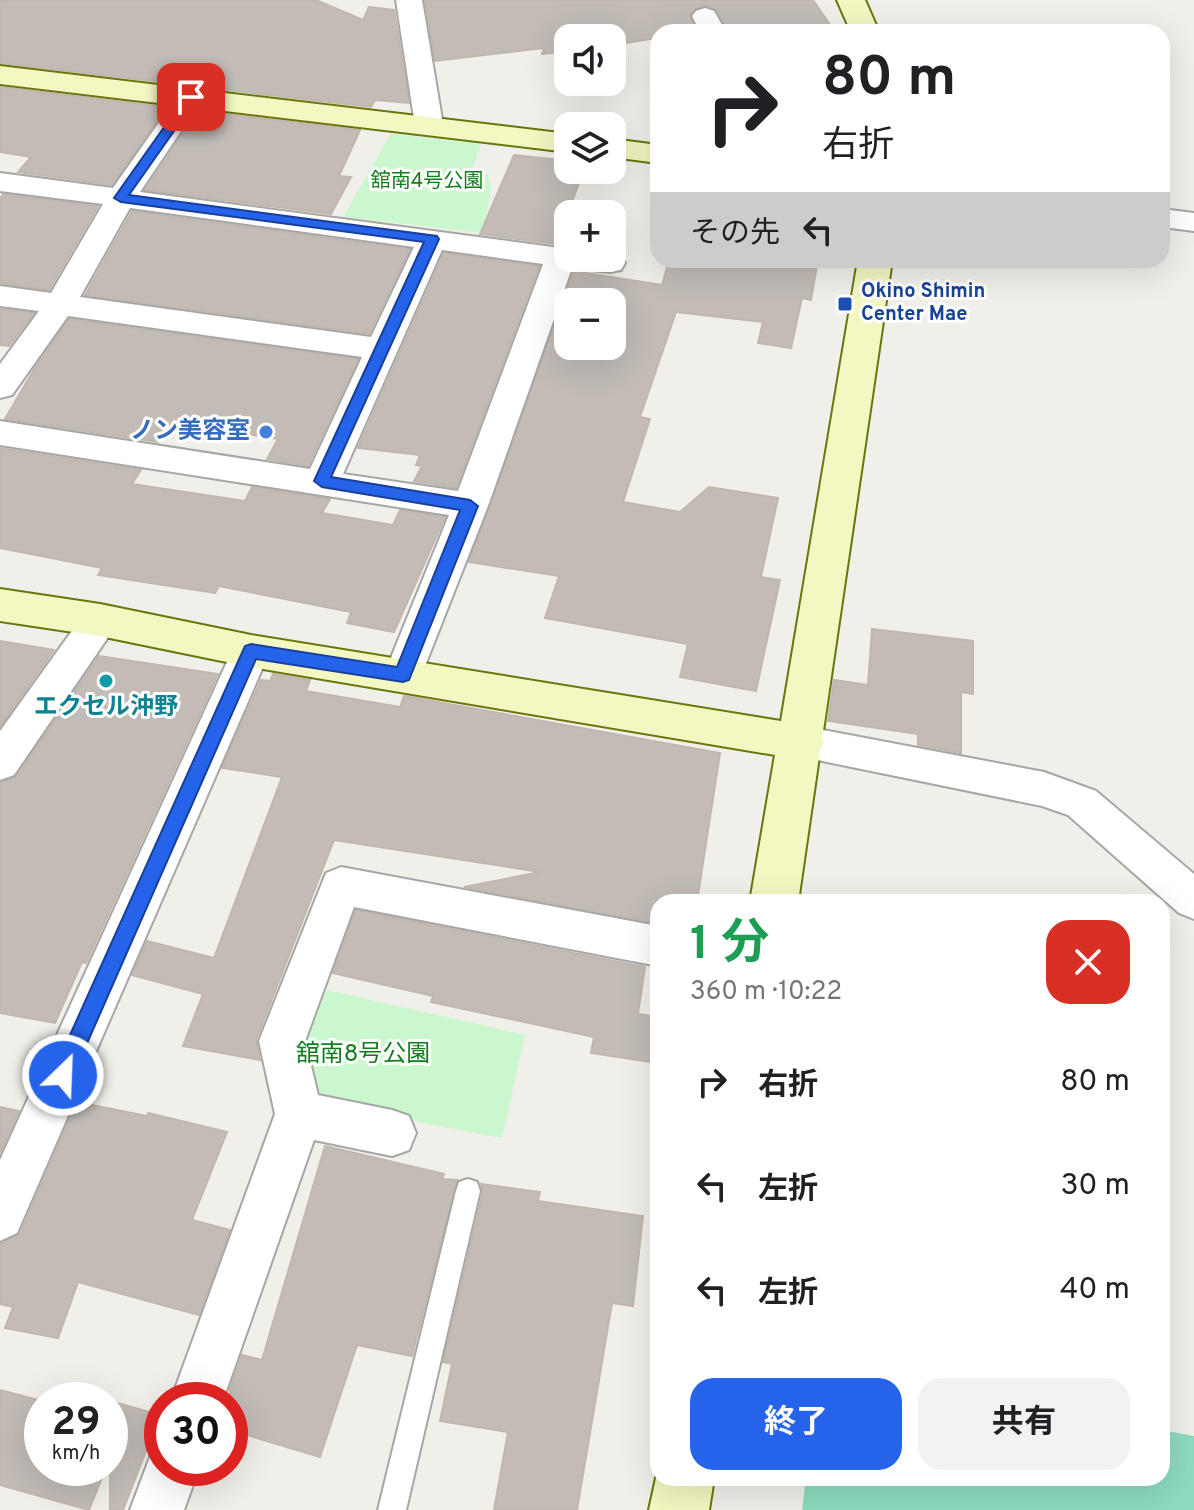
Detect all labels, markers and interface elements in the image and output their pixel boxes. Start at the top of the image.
map controls [554,24,626,360]
button: sound [554,24,626,96]
text: 80 m [822,45,956,115]
icon: right [690,56,794,160]
pin [157,63,225,131]
icon: arrive [169,75,213,119]
button: layers [554,112,626,184]
text: 右折 [822,124,894,170]
park label: 舘南4号公園 [371,169,483,195]
button: + [554,200,626,272]
icon: left [796,208,840,252]
text: その先 [690,216,780,253]
place label: Okino Shimin Center Mae [861,279,985,328]
button: − [554,288,626,360]
marker: Okino Shimin Center Mae [836,295,854,313]
place label: ノン美容室 [130,417,250,447]
marker: ノン美容室 [257,423,275,441]
marker: エクセル沖野 [97,672,115,690]
place label: エクセル沖野 [34,693,178,723]
text: 1 分 [690,916,769,976]
button: close [1046,920,1130,1004]
text: 360 m · 10:22 [690,976,842,1009]
position arrow [21,1033,105,1117]
park label: 舘南8号公園 [296,1040,430,1070]
icon: right [690,1060,734,1104]
text: 80 m [1060,1064,1130,1101]
text: 右折 [758,1068,818,1105]
icon: left [690,1164,734,1208]
text: 30 m [1061,1168,1130,1205]
text: 左折 [758,1172,818,1209]
icon: left [690,1268,734,1312]
text: 40 m [1060,1272,1130,1309]
text: 左折 [758,1276,818,1313]
button: 終了 [690,1378,902,1470]
button: 共有 [918,1378,1130,1470]
speed limit sign: 30 [144,1382,248,1486]
text: 29 [51,1399,101,1449]
text: km/h [52,1441,100,1467]

